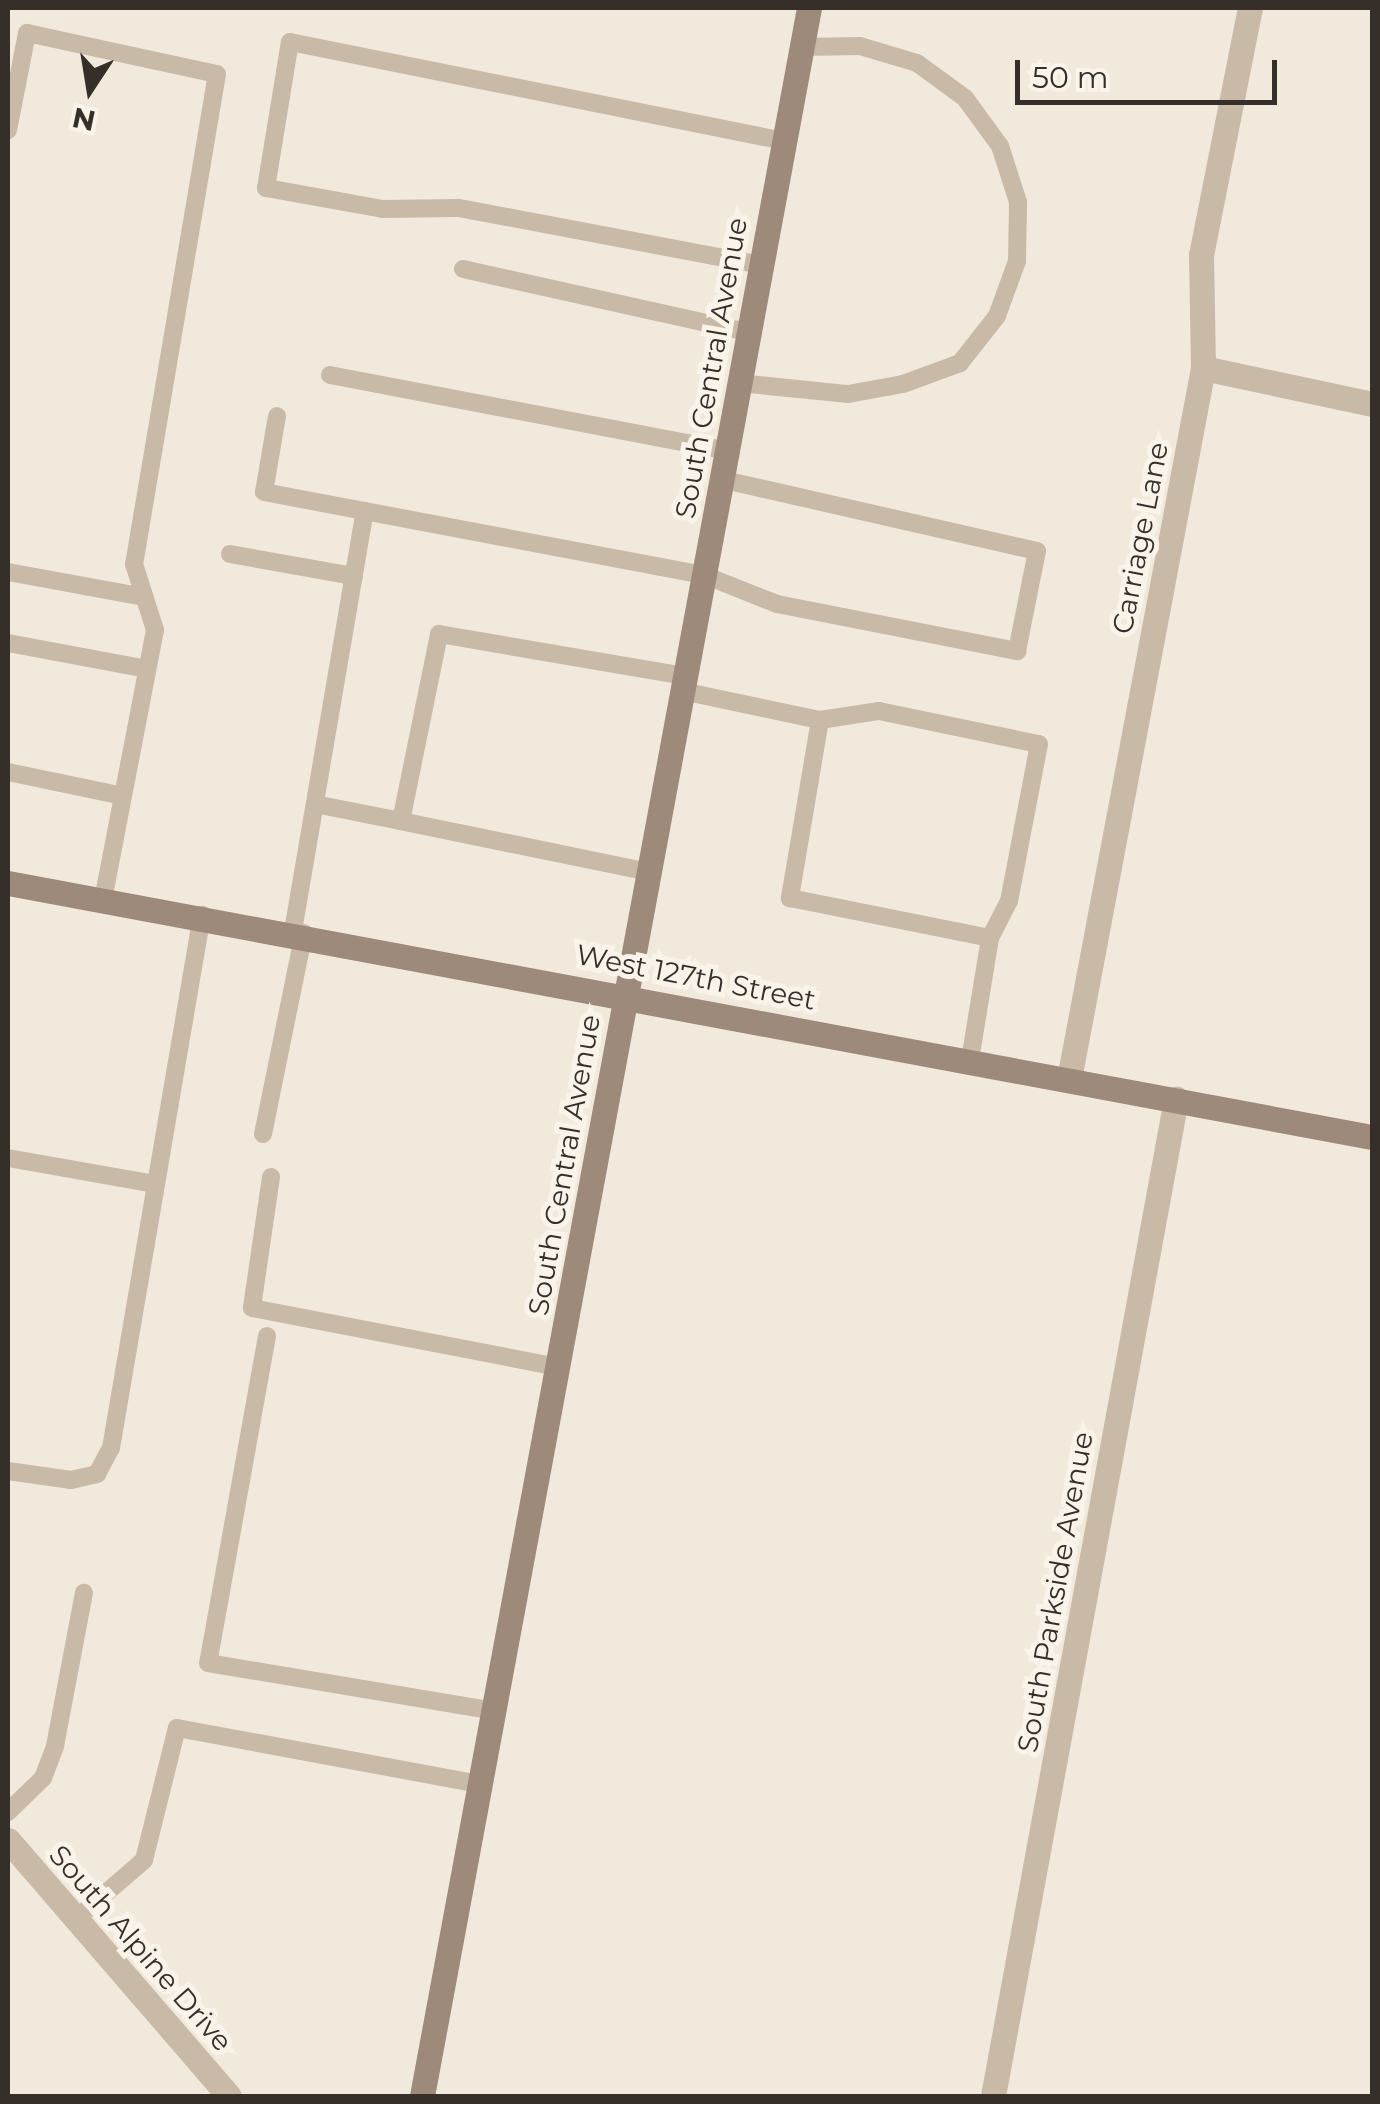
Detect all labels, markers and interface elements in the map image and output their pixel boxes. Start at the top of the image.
north arrow [40,40,140,140]
scale bar [1020,40,1282,102]
text: 50 m [1032,59,1109,96]
text: N [69,100,98,138]
street label: South Central Avenue [668,215,754,521]
street label: Carriage Lane [1105,439,1175,637]
street label: West 127th Street [573,937,819,1017]
street label: South Central Avenue [521,1012,607,1318]
street label: South Parkside Avenue [1010,1429,1100,1755]
street label: South Alpine Drive [42,1838,240,2058]

